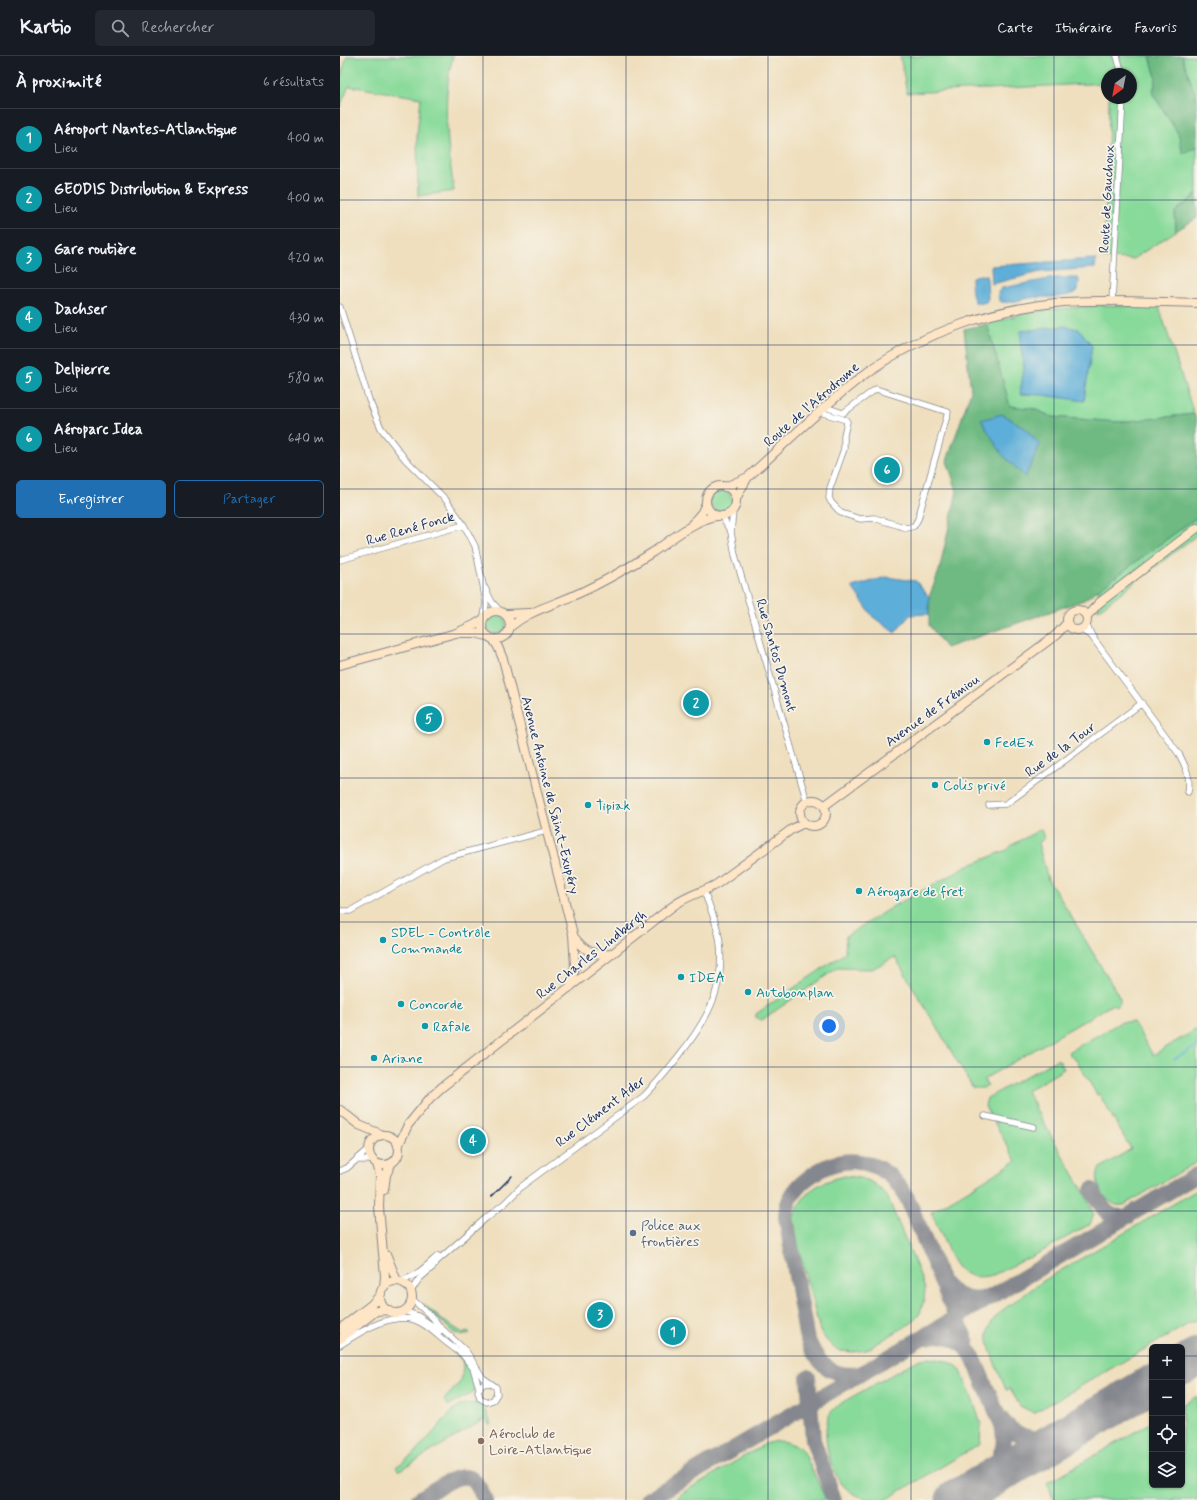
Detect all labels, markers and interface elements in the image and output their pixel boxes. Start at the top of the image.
search box [95,10,375,46]
text: Kartio [20,15,71,40]
icon: search [109,17,131,39]
text: Rechercher [141,18,214,38]
text: Carte [997,19,1033,37]
text: Itinéraire [1055,19,1112,37]
text: Favoris [1134,19,1177,37]
north arrow [1101,68,1137,104]
text: À proximité [16,71,101,93]
text: 6 résultats [263,74,324,91]
text: Aéroport Nantes-Atlantique [54,120,237,140]
text: 1 [26,130,32,147]
text: 400 m [287,130,324,147]
text: Lieu [54,140,78,157]
street label: Route de Gauchoux [1095,144,1119,254]
text: GEODIS Distribution & Express [54,180,248,200]
text: 2 [26,190,32,207]
text: 400 m [287,190,324,207]
text: Lieu [54,200,78,217]
text: Gare routière [54,240,136,260]
text: 3 [26,250,32,267]
text: 420 m [288,250,324,267]
text: Lieu [54,260,78,277]
text: Dachser [54,300,107,320]
text: 4 [25,310,33,327]
text: 430 m [289,310,324,327]
text: Lieu [54,320,78,337]
street label: Route de l'Aérodrome [760,358,863,451]
text: Delpierre [54,360,110,380]
text: 5 [25,370,33,387]
text: 580 m [287,370,324,387]
text: Lieu [54,380,78,397]
text: Aéroparc Idea [54,420,143,440]
text: 6 [26,430,32,447]
text: 640 m [288,430,324,447]
text: Lieu [54,440,78,457]
pin: 6 [874,455,900,485]
button: Enregistrer [16,480,166,518]
button: Partager [174,480,324,518]
street label: Rue René Fonck [364,508,456,550]
street label: Rue Santos Dumont [751,597,801,714]
street label: Avenue de Frémiou [882,670,984,751]
pin: 2 [683,688,709,718]
street label: Avenue Antoine de Saint-Exupéry [517,694,583,896]
pin: 5 [416,704,442,734]
street label: Rue de la Tour [1022,718,1100,782]
place label: FedEx [995,734,1034,752]
marker: FedEx [982,737,992,747]
place label: Colis privé [943,777,1006,795]
marker: Colis privé [930,780,940,790]
place label: Tipiak [596,797,630,815]
marker: Tipiak [583,800,593,810]
place label: Aérogare de fret [867,883,965,901]
marker: Aérogare de fret [854,886,864,896]
street label: Rue Charles Lindbergh [533,906,652,1005]
place label: SDEL - Contrôle Commande [391,924,491,958]
marker: SDEL - Contrôle Commande [378,935,388,945]
place label: IDEA [689,969,725,987]
marker: IDEA [676,972,686,982]
place label: Autobonplan [756,984,834,1002]
marker: Autobonplan [743,987,753,997]
place label: Concorde [409,996,464,1014]
marker: Concorde [396,999,406,1009]
your location [819,1016,839,1036]
place label: Rafale [433,1018,471,1036]
marker: Rafale [420,1021,430,1031]
place label: Ariane [382,1050,423,1068]
marker: Ariane [369,1053,379,1063]
street label: Rue Clément Ader [552,1072,649,1151]
pin: 4 [460,1126,486,1156]
place label: Police aux frontières [641,1217,701,1251]
marker: Police aux frontières [628,1228,638,1238]
pin: 3 [587,1300,613,1330]
pin: 1 [660,1317,686,1347]
map controls [1149,1344,1185,1488]
button: + [1149,1344,1185,1380]
button: − [1149,1380,1185,1416]
button: locate [1149,1416,1185,1452]
place label: Aéroclub de Loire-Atlantique [489,1425,592,1459]
marker: Aéroclub de Loire-Atlantique [476,1436,486,1446]
button: layers [1149,1452,1185,1488]

